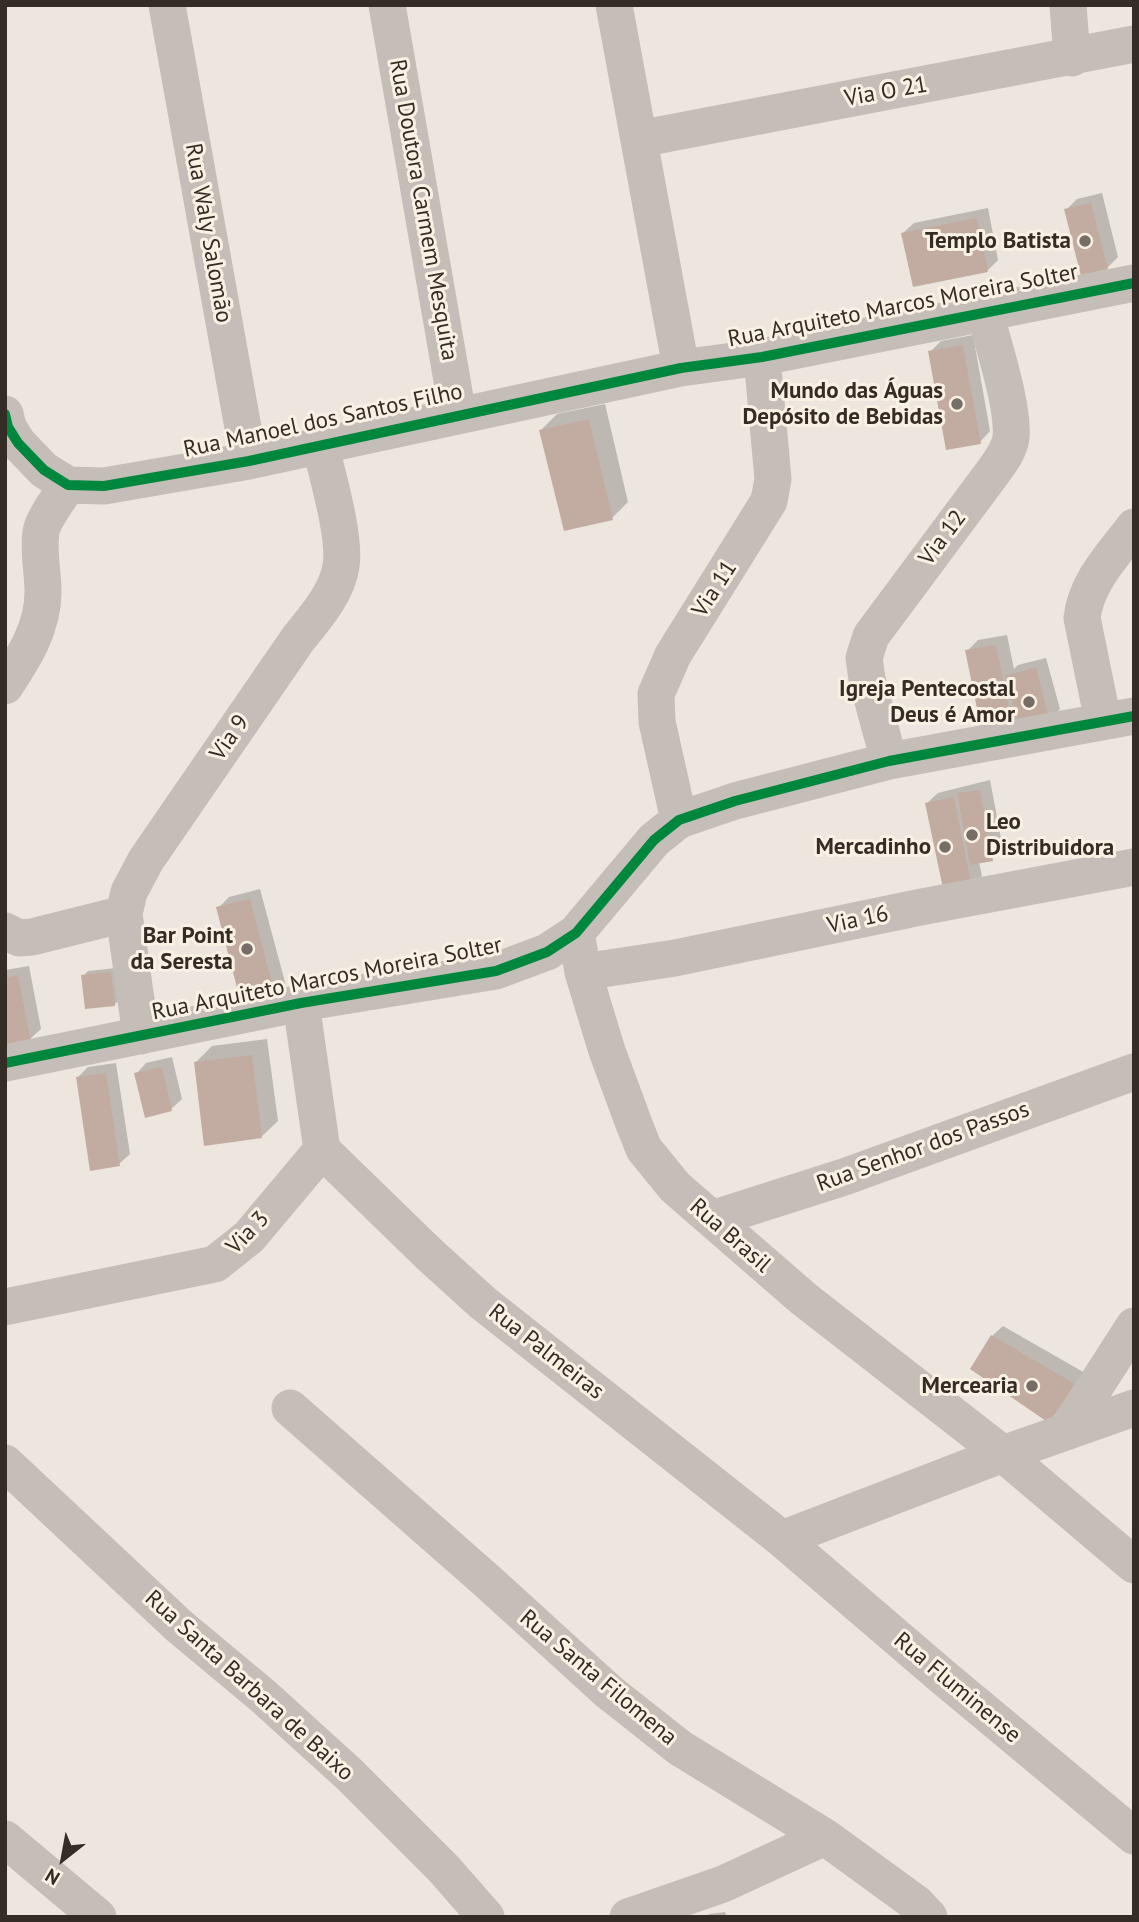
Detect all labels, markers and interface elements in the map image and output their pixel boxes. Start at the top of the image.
street label: Rua Doutora Carmem Mesquita [383,57,463,363]
street label: Via O 21 [842,71,930,113]
street label: Rua Waly Salomão [179,141,237,325]
place label: Templo Batista [925,227,1071,255]
marker: Templo Batista [1077,233,1093,249]
street label: Rua Arquiteto Marcos Moreira Solter [726,258,1080,354]
place label: Mundo das Águas Depósito de Bebidas [742,377,943,431]
street label: Rua Manoel dos Santos Filho [181,378,465,464]
marker: Mundo das Águas Depósito de Bebidas [949,396,965,412]
street label: Via 12 [913,505,973,571]
street label: Via 11 [687,556,743,622]
place label: Igreja Pentecostal Deus é Amor [839,675,1015,729]
marker: Igreja Pentecostal Deus é Amor [1021,694,1037,710]
street label: Via 9 [205,710,255,766]
place label: Leo Distribuidora [986,808,1114,862]
marker: Leo Distribuidora [964,827,980,843]
place label: Mercadinho [815,833,931,861]
marker: Mercadinho [937,839,953,855]
street label: Via 16 [825,900,891,940]
place label: Bar Point da Seresta [131,922,233,976]
street label: Rua Arquiteto Marcos Moreira Solter [150,931,504,1027]
marker: Bar Point da Seresta [239,941,255,957]
street label: Rua Senhor dos Passos [813,1096,1033,1198]
street label: Rua Brasil [684,1193,776,1279]
street label: Via 3 [221,1206,275,1260]
street label: Rua Palmeiras [483,1298,609,1406]
place label: Mercearia [922,1372,1018,1400]
marker: Mercearia [1024,1378,1040,1394]
street label: Rua Santa Barbara de Baixo [139,1585,359,1787]
street label: Rua Santa Filomena [514,1604,682,1752]
street label: Rua Fluminense [888,1627,1026,1749]
north arrow [28,1824,98,1894]
text: N [41,1864,64,1891]

